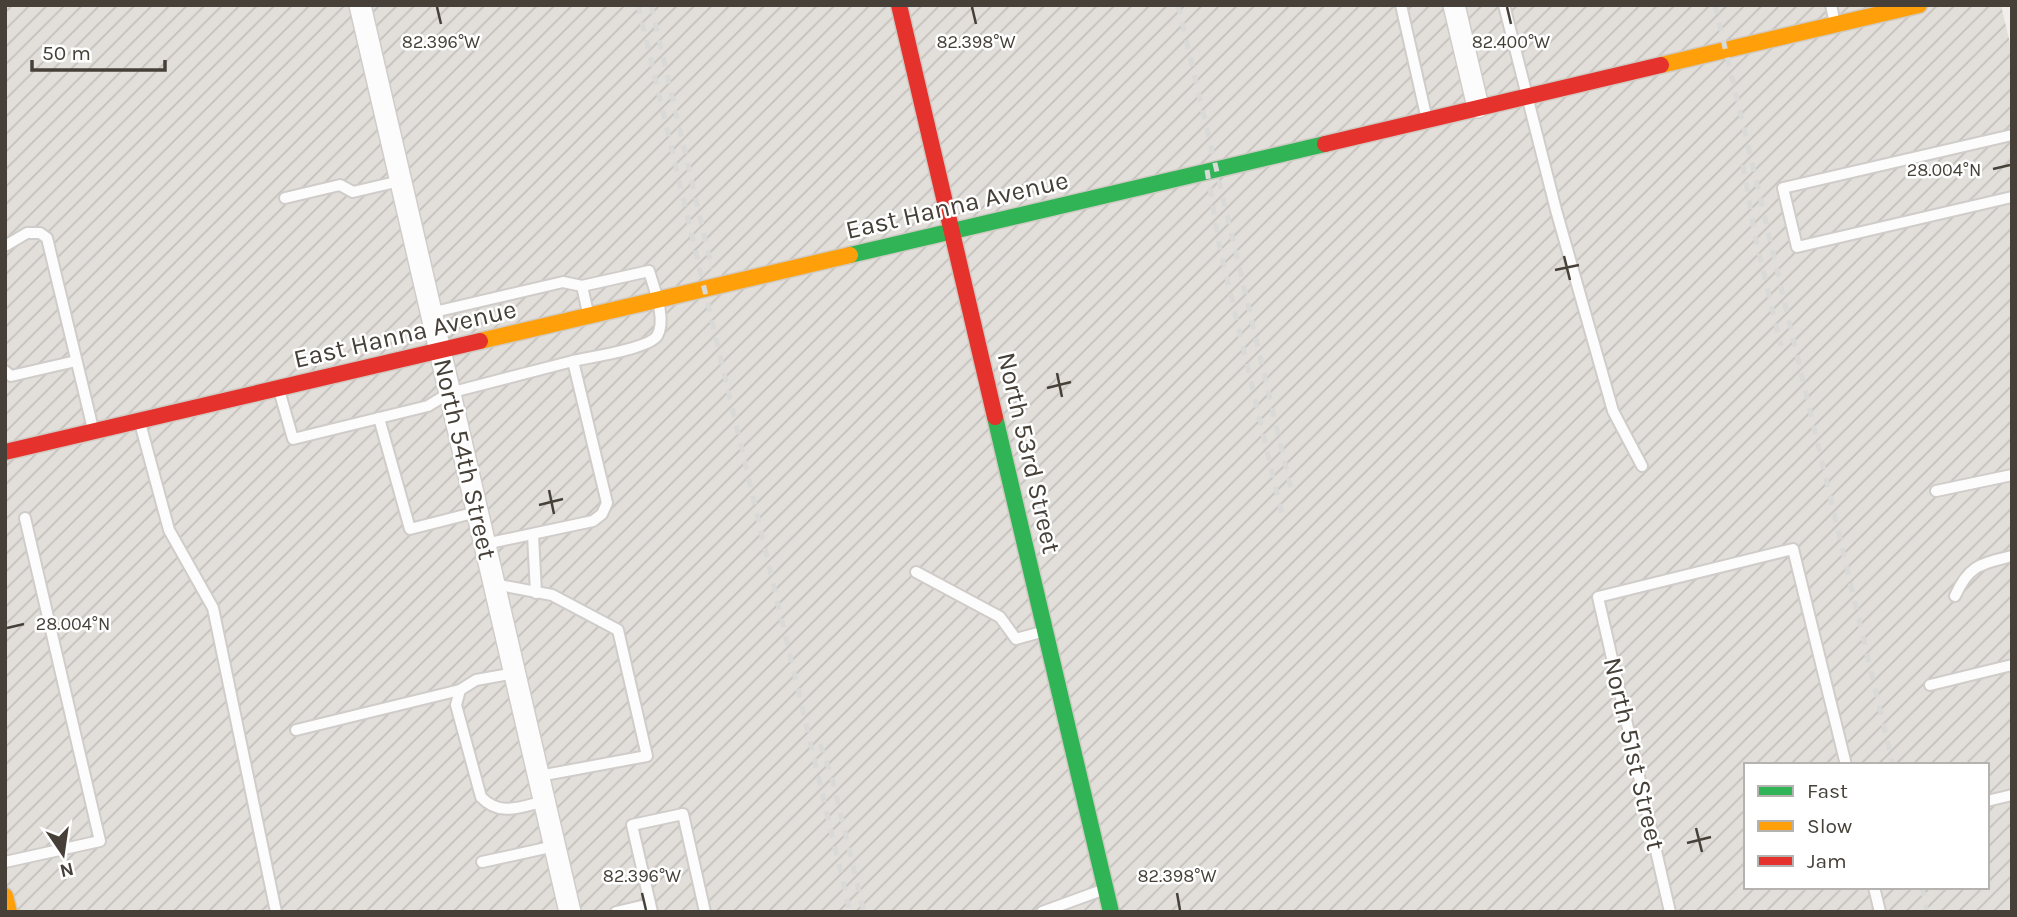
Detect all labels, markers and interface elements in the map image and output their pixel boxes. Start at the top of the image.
scale bar [32,28,164,72]
text: 82.396°W [402,31,480,53]
text: 82.398°W [936,31,1016,53]
text: 82.400°W [1472,31,1550,53]
text: 50 m [42,41,91,65]
text: 28.004°N [1907,159,1981,181]
street label: East Hanna Avenue [843,164,1071,246]
street label: East Hanna Avenue [291,293,519,375]
street label: North 53rd Street [991,349,1067,557]
street label: North 54th Street [427,356,503,563]
text: 28.004°N [36,613,110,635]
street label: North 51st Street [1597,654,1671,854]
legend [1744,763,1989,889]
text: Fast [1807,779,1848,803]
text: Slow [1807,814,1852,838]
north arrow [28,819,98,889]
text: Jam [1807,849,1847,873]
text: N [57,857,76,882]
text: 82.396°W [603,865,681,887]
text: 82.398°W [1137,865,1217,887]

